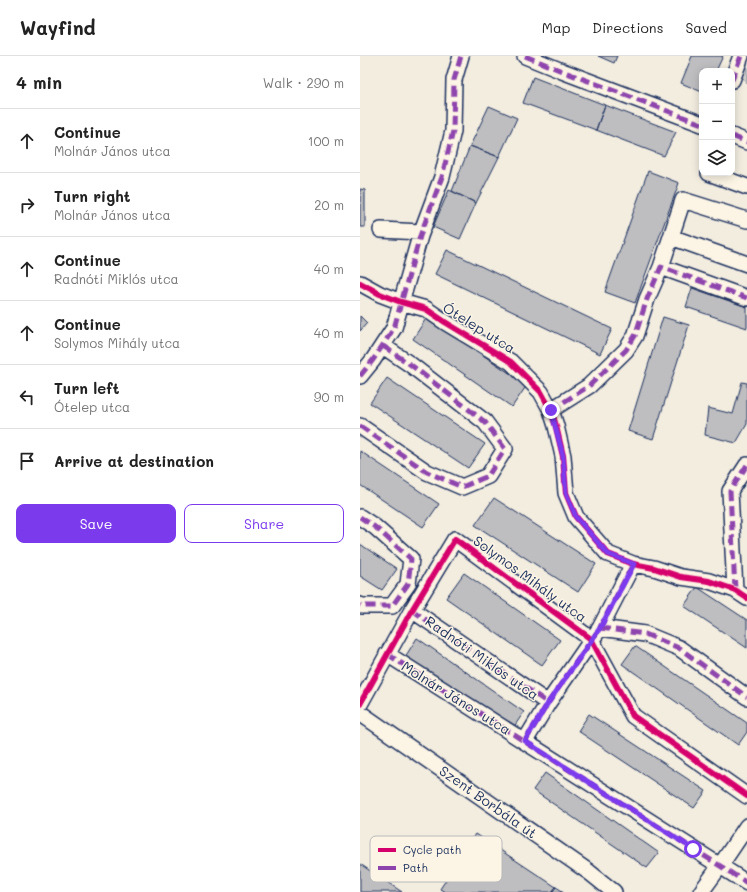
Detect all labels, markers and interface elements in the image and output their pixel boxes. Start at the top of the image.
text: Wayfind [20,15,96,40]
text: Map [542,18,570,37]
text: Directions [592,18,663,37]
text: Saved [685,18,727,37]
map controls [699,68,735,176]
button: + [699,68,735,104]
text: 4 min [16,71,62,93]
text: Walk · 290 m [263,74,344,91]
button: − [699,104,735,140]
text: Continue [54,122,121,142]
icon: ahead [16,130,38,152]
text: 100 m [308,132,344,149]
button: layers [699,140,735,176]
text: Molnár János utca [54,142,171,159]
text: Turn right [54,186,131,206]
icon: right [16,194,38,216]
text: 20 m [314,196,344,213]
text: Molnár János utca [54,206,171,223]
text: Continue [54,250,121,270]
icon: ahead [16,258,38,280]
text: 40 m [314,260,344,277]
text: Radnóti Miklós utca [54,270,179,287]
street label: Ótelep utca [439,298,519,357]
text: Continue [54,314,121,334]
icon: ahead [16,322,38,344]
text: 40 m [314,324,344,341]
text: Solymos Mihály utca [54,334,180,351]
text: Turn left [54,378,119,398]
icon: left [16,386,38,408]
text: 90 m [314,388,344,405]
text: Ótelep utca [54,398,130,415]
route end [542,401,560,419]
icon: arrive [16,450,38,472]
text: Arrive at destination [54,451,214,471]
button: Save [16,504,176,543]
button: Share [184,504,344,543]
street label: Solymos Mihály utca [470,531,591,626]
street label: Radnóti Miklós utca [422,611,543,704]
street label: Molnár János utca [398,656,515,739]
street label: Szent Borbála út [436,761,541,842]
legend [370,836,502,882]
route start [684,840,702,858]
text: Cycle path [403,842,461,857]
text: Path [403,860,428,875]

